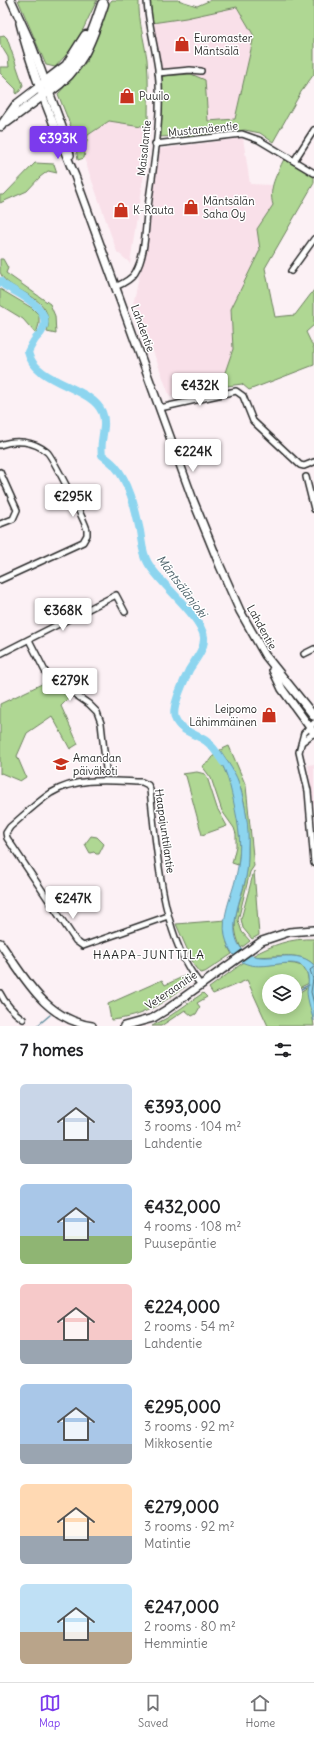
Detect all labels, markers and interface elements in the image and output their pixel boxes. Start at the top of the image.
place label: Euromaster Mäntsälä [194,31,253,58]
shop icon: Euromaster Mäntsälä [173,35,191,53]
shop icon: Puuilo [118,87,136,105]
place label: Puuilo [139,89,170,103]
street label: Mustamäentie [167,118,239,140]
street label: Maisalantie [134,119,154,177]
pin: €393K [30,126,86,160]
text: €393K [39,130,77,147]
place label: Mäntsälän Saha Oy [203,194,255,221]
shop icon: Mäntsälän Saha Oy [182,198,200,216]
shop icon: K-Rauta [112,201,130,219]
place label: K-Rauta [133,203,174,217]
street label: Lahdentie [128,302,158,354]
pin: €432K [172,373,228,407]
text: €432K [181,377,219,394]
pin: €224K [165,439,221,473]
text: €224K [174,443,212,460]
pin: €295K [45,484,101,518]
text: €295K [54,488,92,505]
water label: Mäntsälänjoki [154,552,211,621]
pin: €368K [35,598,91,632]
text: €368K [44,602,82,619]
street label: Lahdentie [244,602,280,652]
pin: €279K [42,668,98,702]
text: €279K [51,672,89,689]
place label: Leipomo Lähimmäinen [189,702,257,729]
shop icon: Leipomo Lähimmäinen [260,706,278,724]
place label: Amandan päiväkoti [73,751,121,778]
school or university icon: Amandan päiväkoti [52,755,70,773]
street label: Haapajunttilantie [152,788,178,874]
pin: €247K [45,886,101,920]
text: €247K [54,890,92,907]
district label: HAAPA-JUNTTILA [93,947,205,962]
street label: Veteraanitie [142,967,200,1013]
map controls [262,974,302,1014]
button: layers [262,974,302,1014]
text: 7 homes [20,1039,84,1061]
icon: filters [272,1039,294,1061]
text: €393,000 [144,1096,221,1118]
icon: home [52,1100,100,1148]
text: 3 rooms · 104 m² [144,1118,241,1135]
text: Lahdentie [144,1135,202,1152]
text: €432,000 [144,1196,221,1218]
icon: home [52,1200,100,1248]
text: 4 rooms · 108 m² [144,1218,241,1235]
text: Puusepäntie [144,1235,216,1252]
text: €224,000 [144,1296,220,1318]
icon: home [52,1300,100,1348]
text: 2 rooms · 54 m² [144,1318,235,1335]
text: Lahdentie [144,1335,202,1352]
text: €295,000 [144,1396,221,1418]
icon: home [52,1400,100,1448]
text: 3 rooms · 92 m² [144,1418,235,1435]
text: Mikkosentie [144,1435,213,1452]
text: €279,000 [144,1496,219,1518]
icon: home [52,1500,100,1548]
text: 3 rooms · 92 m² [144,1518,235,1535]
text: Matintie [144,1535,191,1552]
text: €247,000 [144,1596,219,1618]
icon: home [52,1600,100,1648]
text: 2 rooms · 80 m² [144,1618,236,1635]
text: Hemmintie [144,1635,208,1652]
tab: Map [39,1692,61,1730]
tab: Saved [138,1692,168,1730]
tab: Home [246,1692,275,1730]

